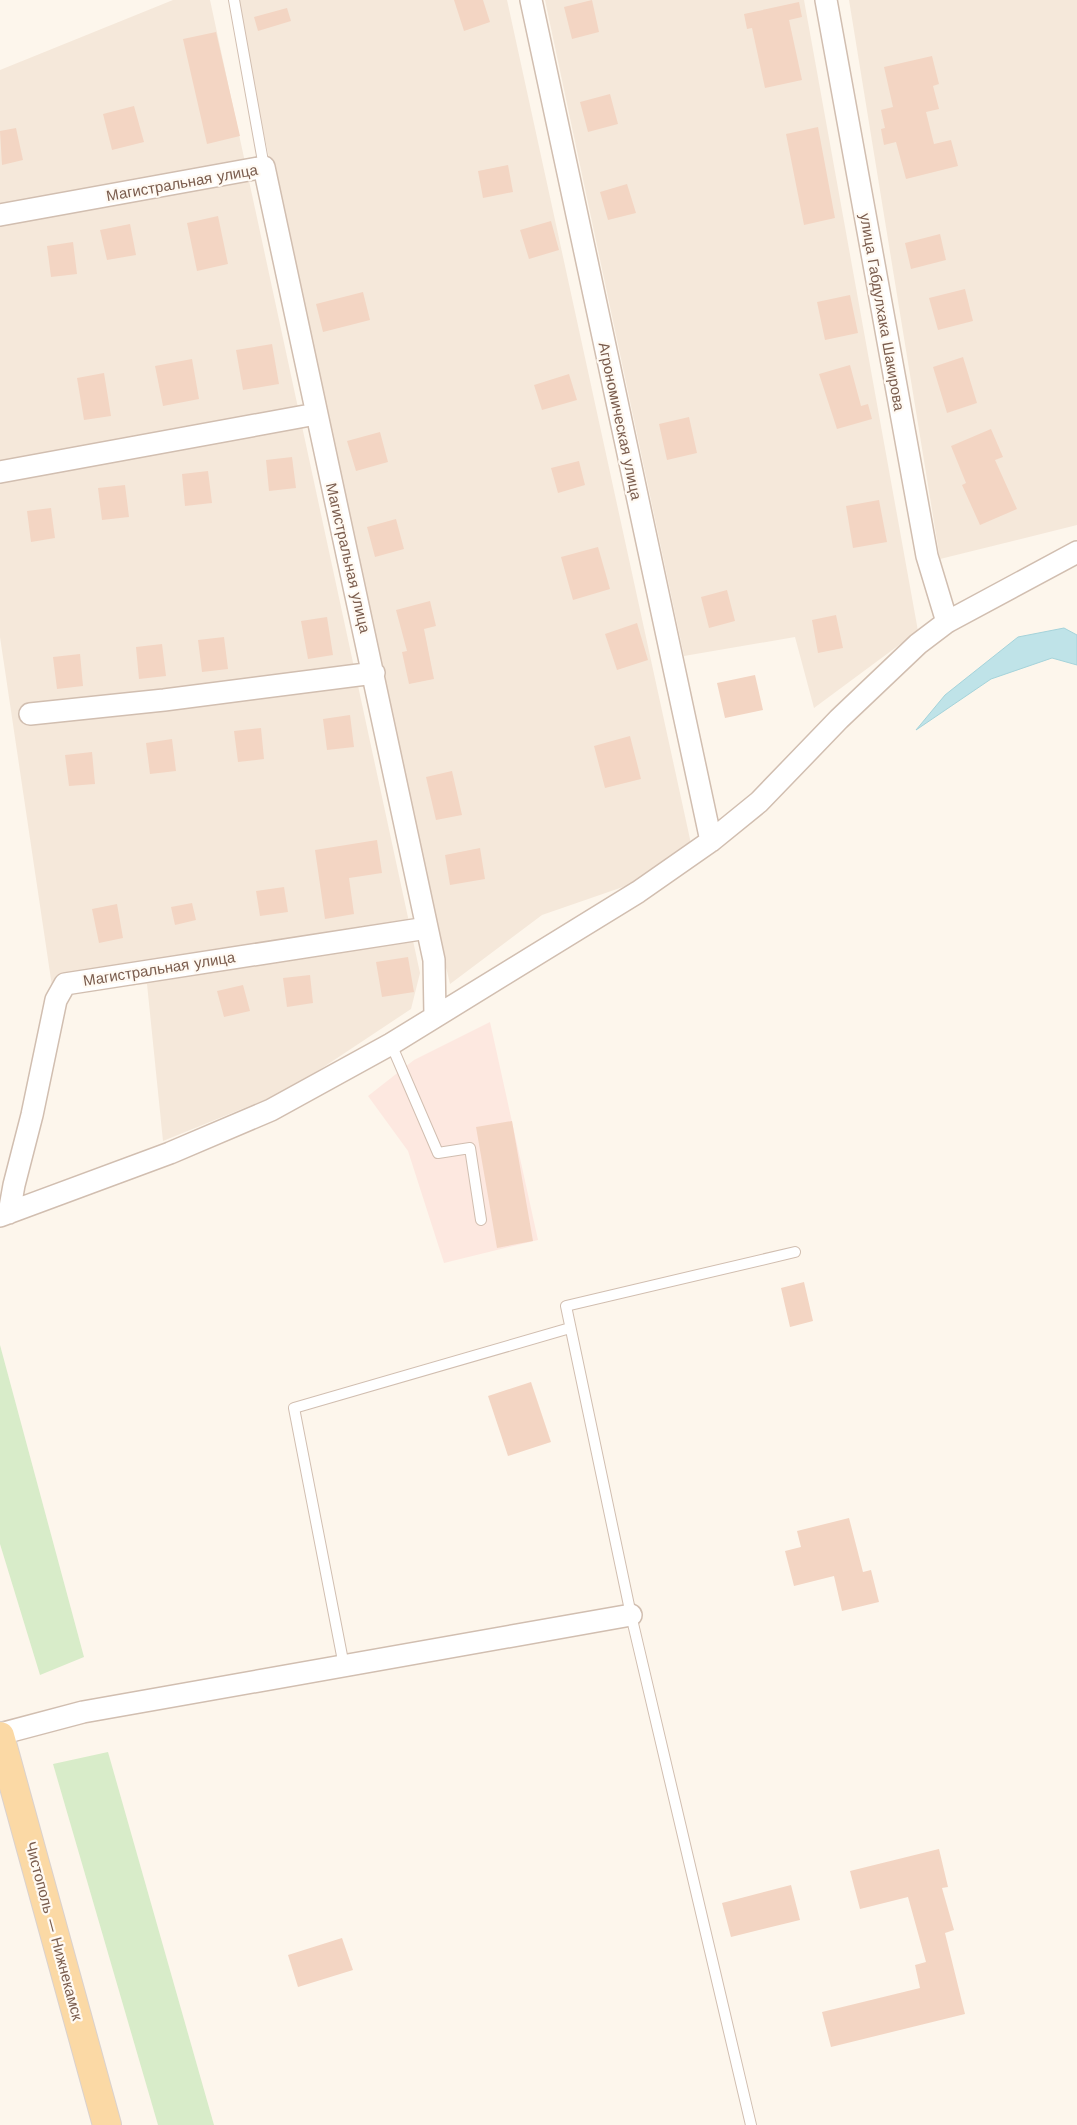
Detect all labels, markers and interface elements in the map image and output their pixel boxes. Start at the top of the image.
street label: Магистральная улица [105,161,260,205]
street label: улица Габдулхака Шакирова [856,212,908,413]
street label: Агрономическая улица [594,340,646,502]
street label: Магистральная улица [322,481,374,635]
street label: Магистральная улица [82,948,237,990]
street label: Чистополь — Нижнекамск [21,1840,87,2023]

